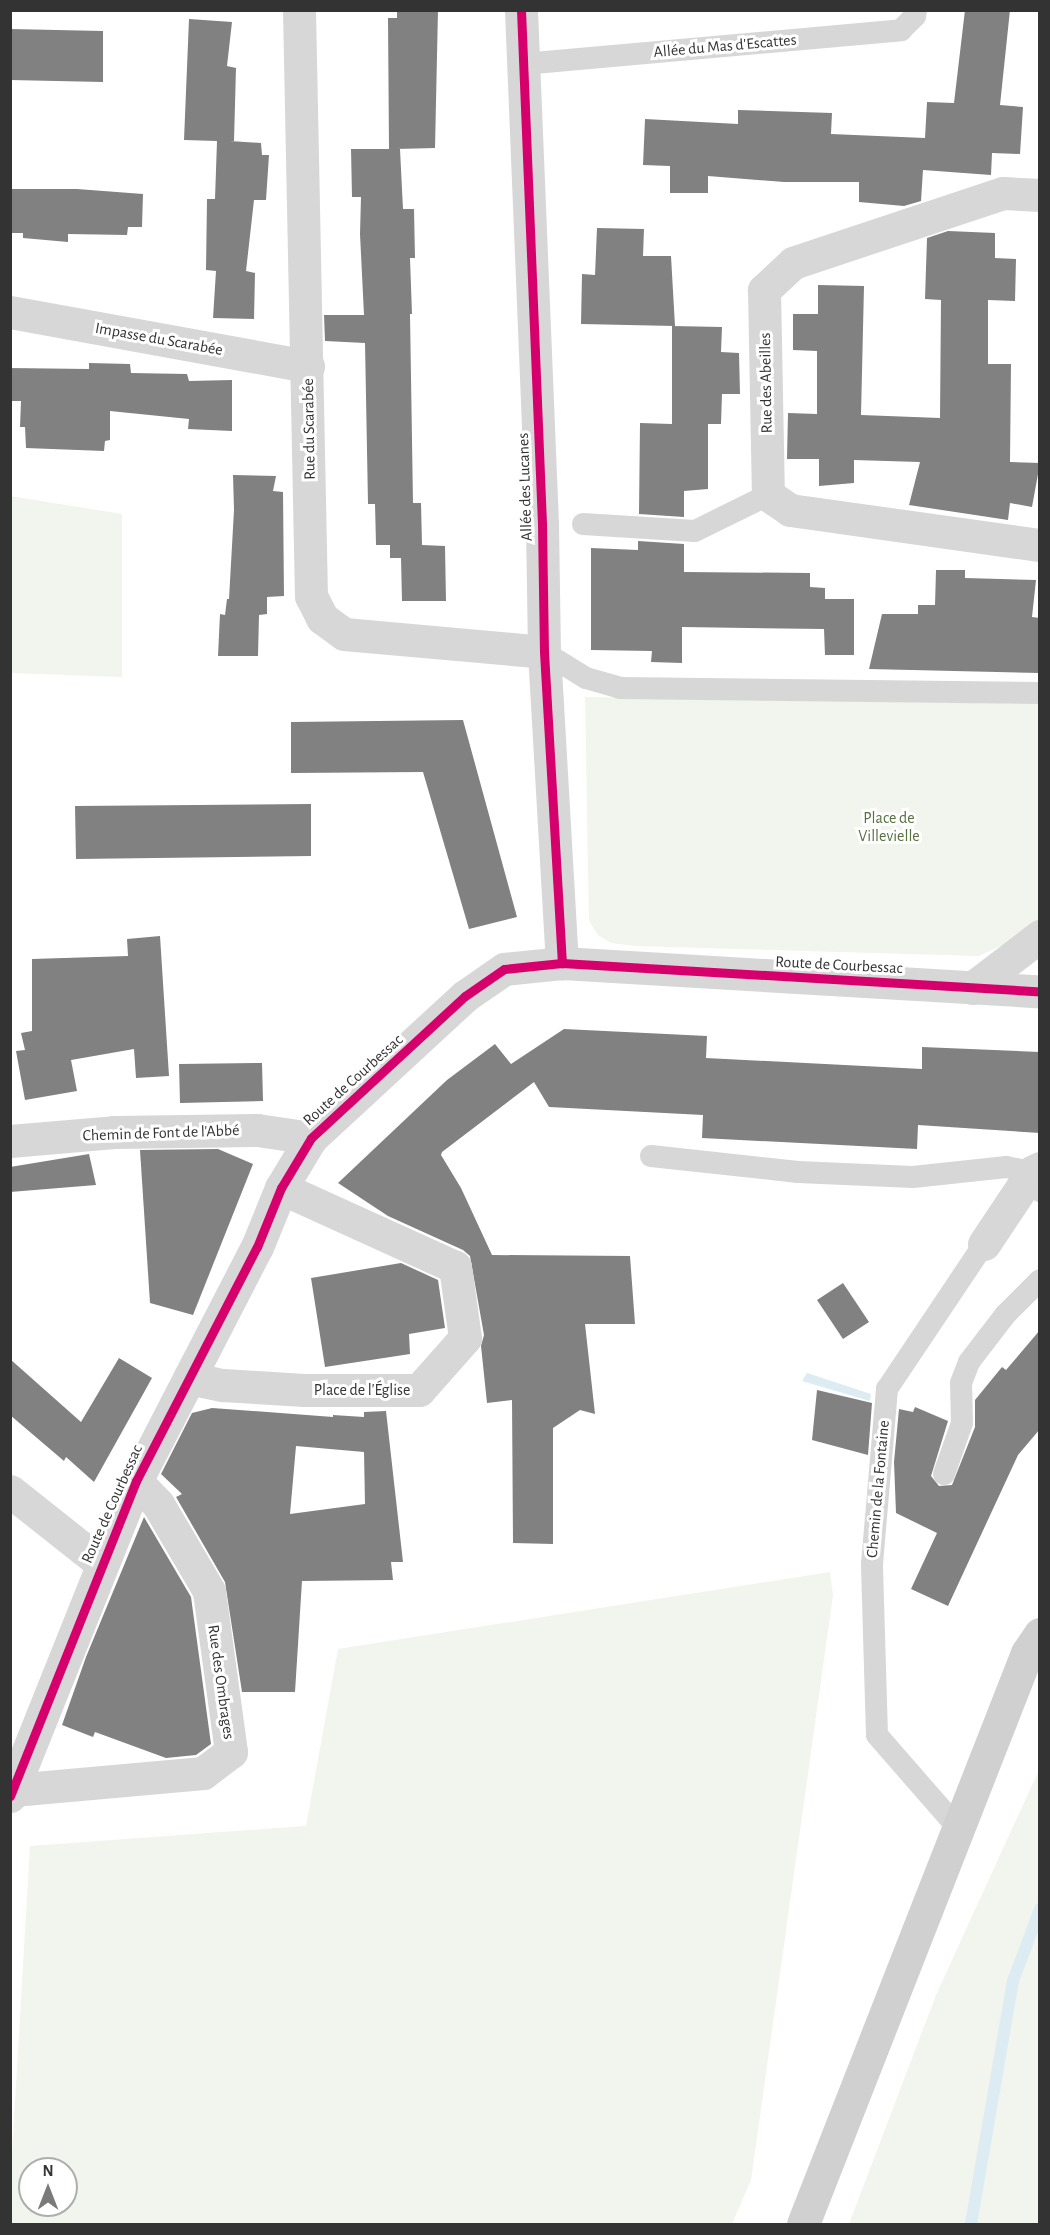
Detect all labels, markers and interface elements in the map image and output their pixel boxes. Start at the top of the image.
street label: Allée du Mas d'Escattes [653,30,797,62]
street label: Impasse du Scarabée [94,318,224,360]
street label: Rue des Abeilles [756,332,776,434]
street label: Rue du Scarabée [299,378,319,480]
street label: Allée des Lucanes [514,433,536,541]
park label: Place de Villevielle [858,808,920,846]
street label: Route de Courbessac [775,952,903,978]
street label: Route de Courbessac [299,1030,407,1130]
street label: Chemin de Font de l'Abbé [82,1121,240,1145]
street label: Place de l'Église [314,1380,410,1400]
street label: Chemin de la Fontaine [862,1419,894,1559]
street label: Route de Courbessac [77,1442,147,1566]
street label: Rue des Ombrages [203,1623,239,1741]
north arrow [18,2157,78,2217]
text: N [42,2163,54,2179]

